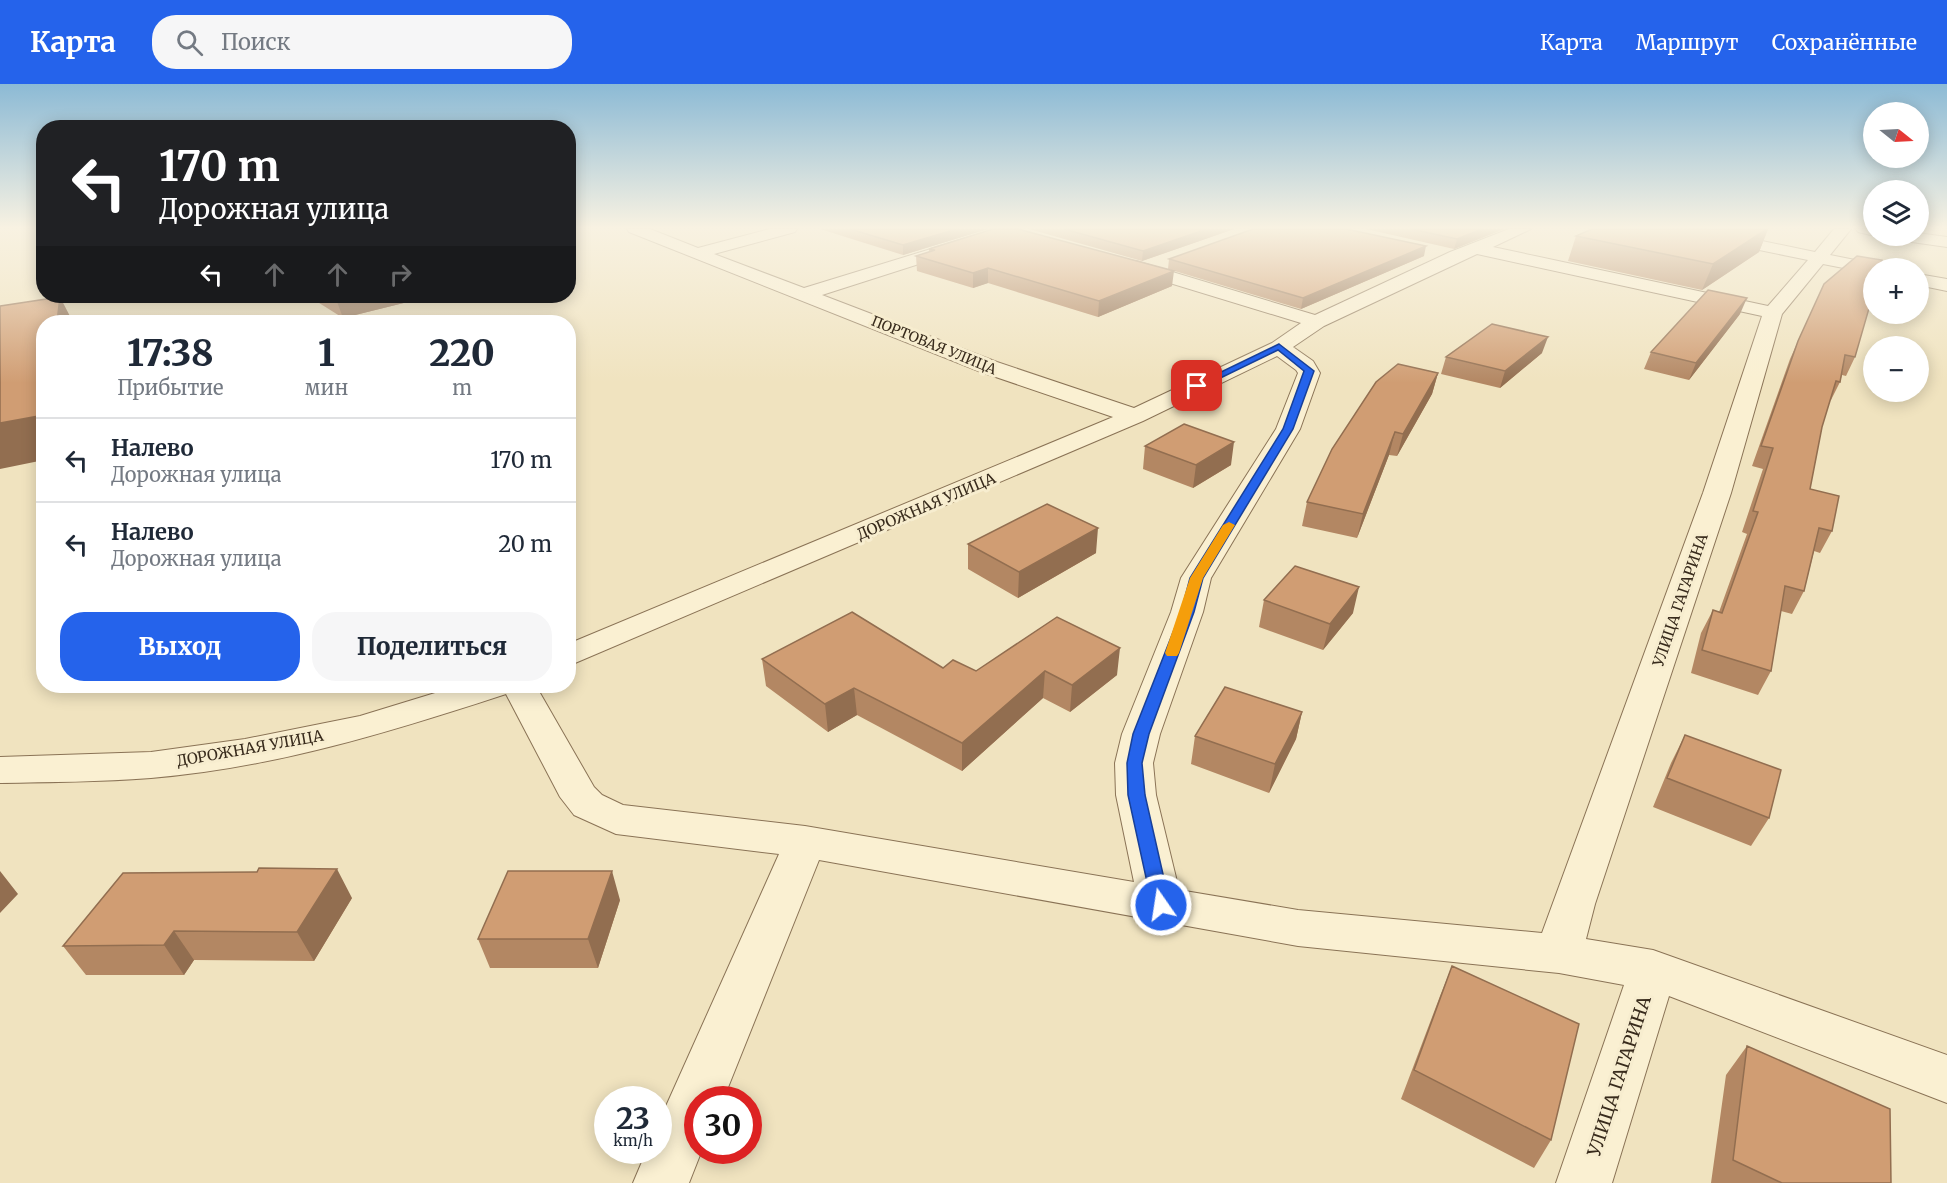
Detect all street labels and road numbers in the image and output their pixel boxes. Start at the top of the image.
street label: ПОРТОВАЯ УЛИЦА [869,312,999,378]
street label: ДОРОЖНАЯ УЛИЦА [854,468,999,544]
street label: УЛИЦА ГАГАРИНА [1648,531,1712,670]
street label: ДОРОЖНАЯ УЛИЦА [175,726,325,770]
street label: УЛИЦА ГАГАРИНА [1582,993,1656,1160]

